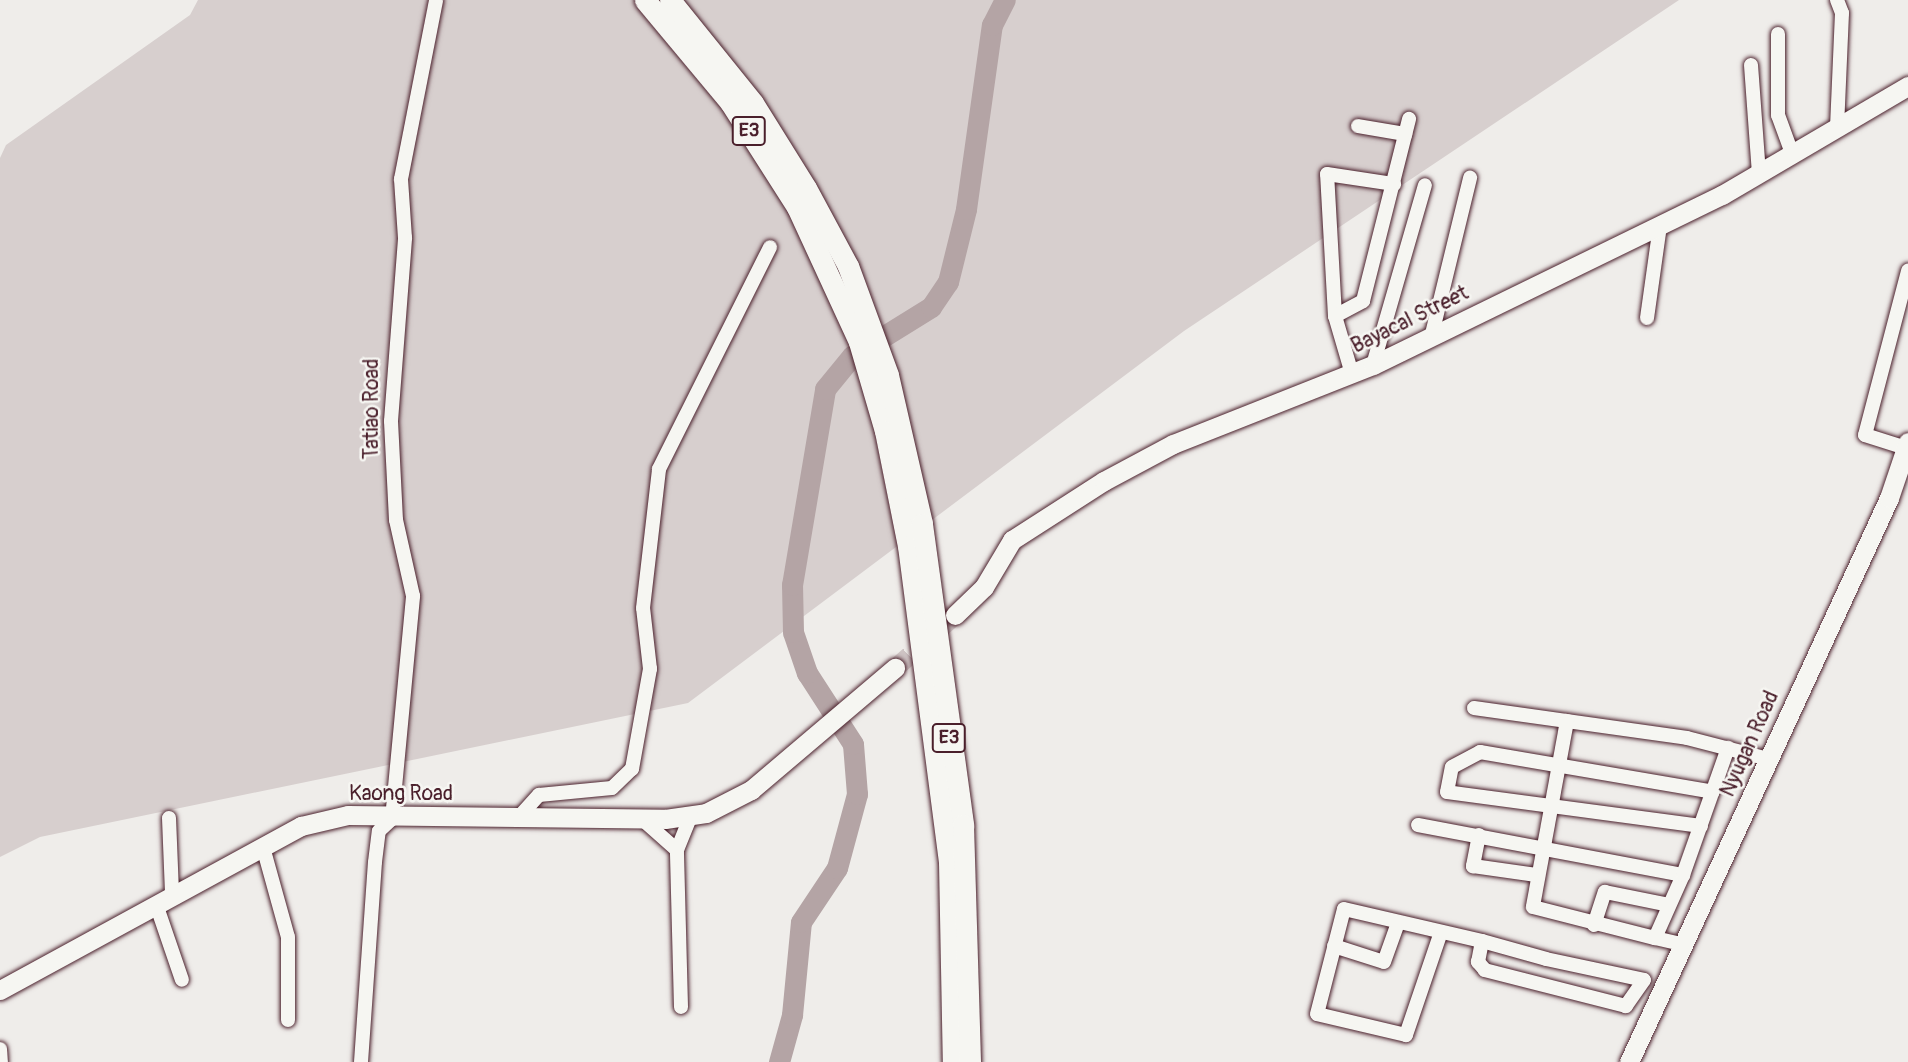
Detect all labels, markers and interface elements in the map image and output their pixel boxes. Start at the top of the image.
road number: E3 [732,116,766,146]
street label: Bayacal Street [1347,281,1473,359]
street label: Tatiao Road [359,359,385,459]
street label: Nyugan Road [1715,687,1785,801]
road number: E3 [932,722,967,754]
street label: Kaong Road [349,781,453,807]

